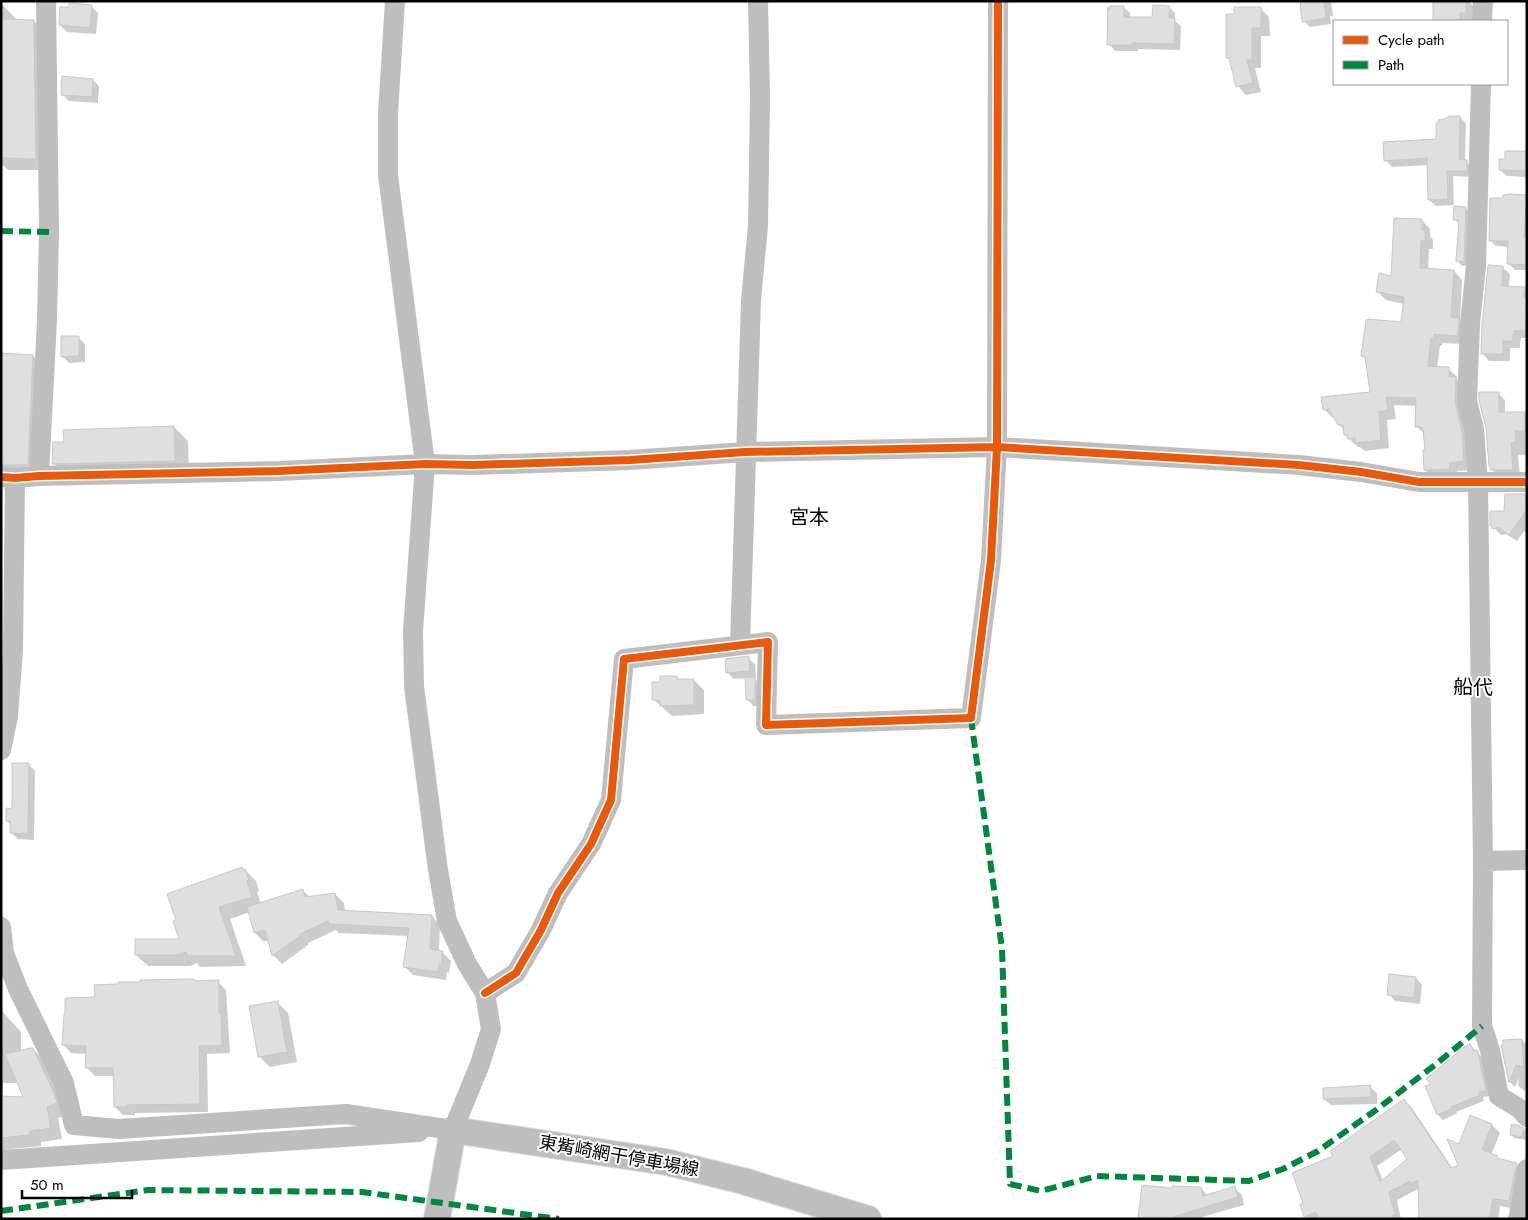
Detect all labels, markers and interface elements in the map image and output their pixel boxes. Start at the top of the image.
legend [1333,20,1508,85]
text: Cycle path [1378,29,1445,51]
text: Path [1378,54,1404,76]
district label: 宮本 [789,503,829,532]
district label: 船代 [1453,673,1493,702]
street label: 東觜崎網干停車場線 [537,1129,701,1183]
scale bar [22,1168,132,1200]
text: 50 m [30,1174,64,1196]

